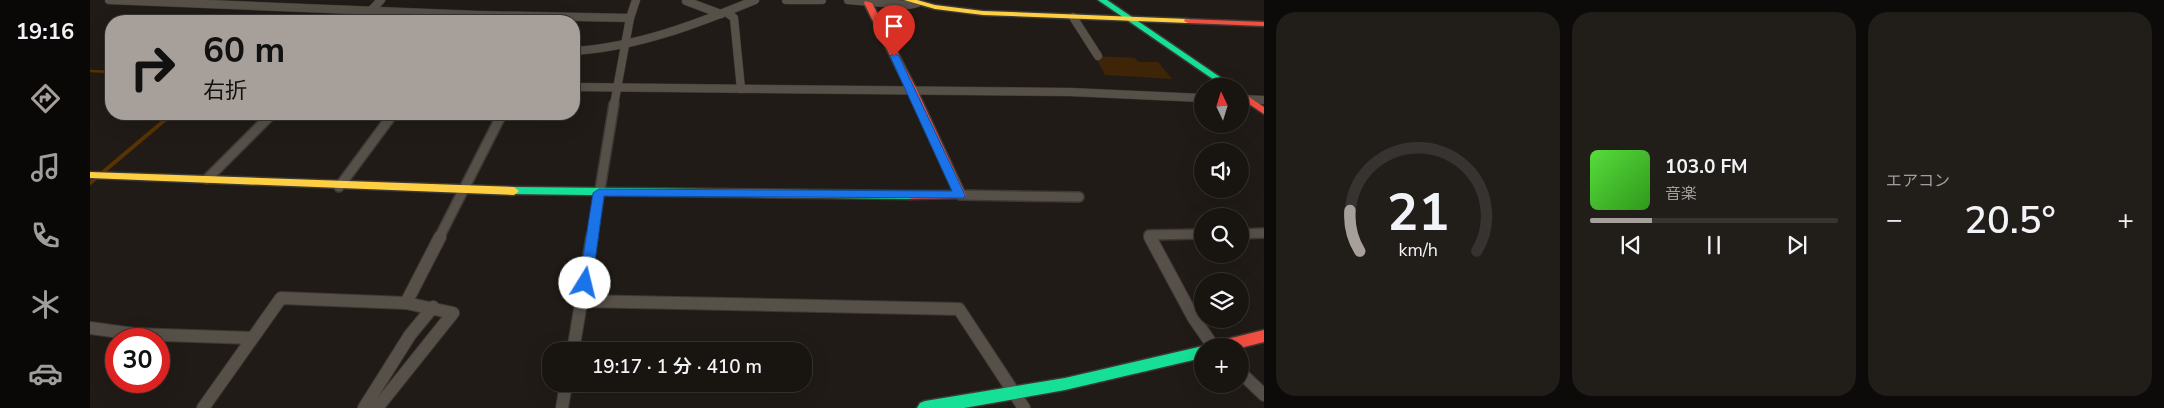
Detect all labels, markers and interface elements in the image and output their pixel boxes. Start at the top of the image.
pin [873,5,915,56]
icon: arrive [880,12,908,40]
text: 19:16 [16,17,74,47]
text: 60 m [203,27,285,74]
icon: right [120,35,185,100]
text: 右折 [203,76,247,106]
north arrow [1194,78,1249,132]
map controls [1194,78,1249,393]
icon: directions [28,81,63,116]
button: sound [1194,143,1249,198]
icon: music [28,150,63,185]
text: 103.0 FM [1665,154,1748,180]
text: エアコン [1886,170,1950,192]
text: 21 [1387,177,1449,248]
text: 音楽 [1665,183,1697,205]
text: 20.5° [1964,195,2056,246]
text: − [1886,201,1903,239]
text: + [2117,201,2134,239]
button: search [1194,208,1249,263]
icon: phone [28,218,63,253]
icon: previous [1617,231,1645,259]
icon: pause [1700,231,1728,259]
icon: next [1783,231,1811,259]
text: km/h [1398,238,1438,262]
position arrow [558,256,610,308]
button: layers [1194,273,1249,328]
icon: climate [28,287,63,322]
speed limit sign: 30 [105,328,170,393]
button: + [1194,338,1249,393]
text: 19:17 · 1 分 · 410 m [592,354,762,380]
icon: car [28,356,63,391]

